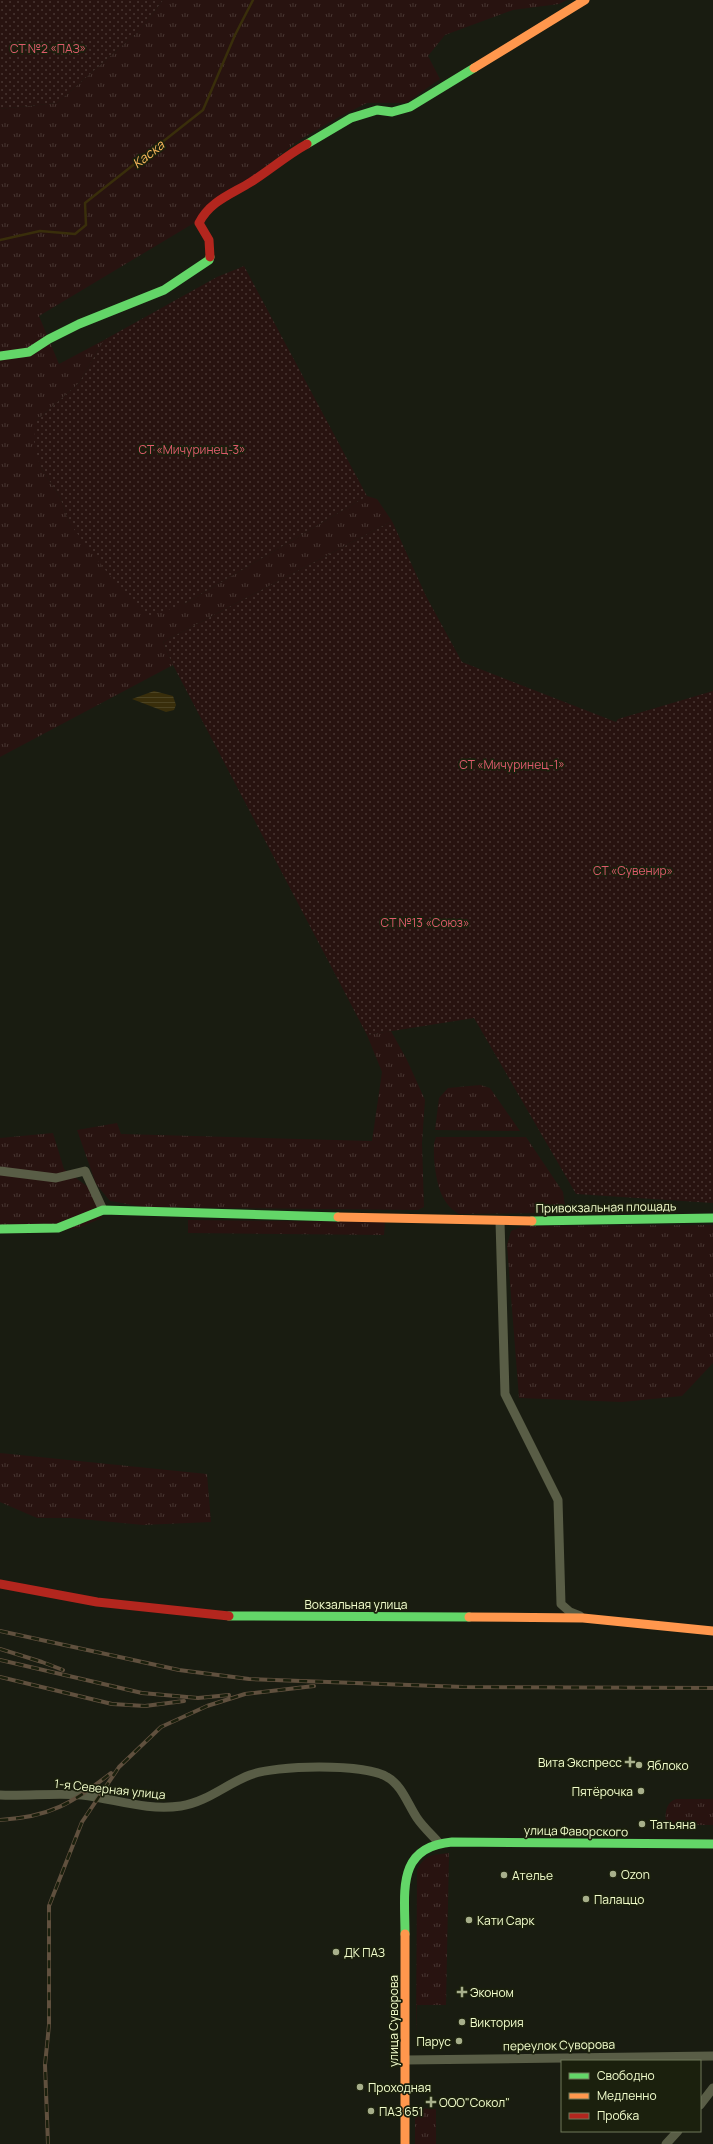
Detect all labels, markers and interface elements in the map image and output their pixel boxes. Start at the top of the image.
park label: СТ №2 «ПАЗ» [10,40,86,57]
water label: Каска [128,135,168,172]
park label: СТ «Мичуринец-3» [138,441,246,458]
park label: СТ «Мичуринец-1» [459,756,565,773]
park label: СТ «Сувенир» [593,862,673,879]
park label: СТ №13 «Союз» [381,914,469,931]
street label: Привокзальная площадь [536,1197,676,1217]
street label: Вокзальная улица [305,1596,407,1613]
place label: Вита Экспресс [538,1754,622,1771]
marker: Вита Экспресс [625,1757,635,1767]
place label: Яблоко [647,1757,689,1774]
marker: Яблоко [634,1760,644,1770]
street label: 1-я Северная улица [54,1775,166,1803]
place label: Пятёрочка [572,1783,633,1800]
marker: Пятёрочка [636,1786,646,1796]
place label: Татьяна [650,1816,696,1833]
marker: Татьяна [637,1819,647,1829]
street label: улица Фаворского [524,1822,628,1840]
place label: Ozon [621,1866,650,1883]
place label: Ателье [512,1867,553,1884]
marker: Ozon [608,1869,618,1879]
marker: Ателье [499,1870,509,1880]
place label: Палаццо [594,1891,644,1908]
marker: Палаццо [581,1894,591,1904]
place label: Кати Сарк [477,1912,535,1929]
marker: Кати Сарк [464,1915,474,1925]
place label: ДК ПАЗ [344,1944,385,1961]
marker: ДК ПАЗ [331,1947,341,1957]
street label: улица Суворова [385,1975,402,2067]
place label: Эконом [470,1984,514,2001]
marker: Эконом [457,1987,467,1997]
place label: Виктория [470,2014,524,2031]
marker: Виктория [457,2017,467,2027]
place label: Парус [416,2033,451,2050]
marker: Парус [454,2036,464,2046]
street label: переулок Суворова [503,2036,615,2054]
legend [561,2060,701,2132]
text: Свободно [597,2067,655,2084]
place label: Проходная [368,2079,431,2096]
marker: Проходная [355,2082,365,2092]
text: Медленно [597,2087,657,2104]
place label: ООО"Сокол" [439,2094,510,2111]
marker: ООО"Сокол" [426,2097,436,2107]
place label: ПАЗ 651 [379,2103,423,2120]
marker: ПАЗ 651 [366,2106,376,2116]
text: Пробка [597,2107,639,2124]

